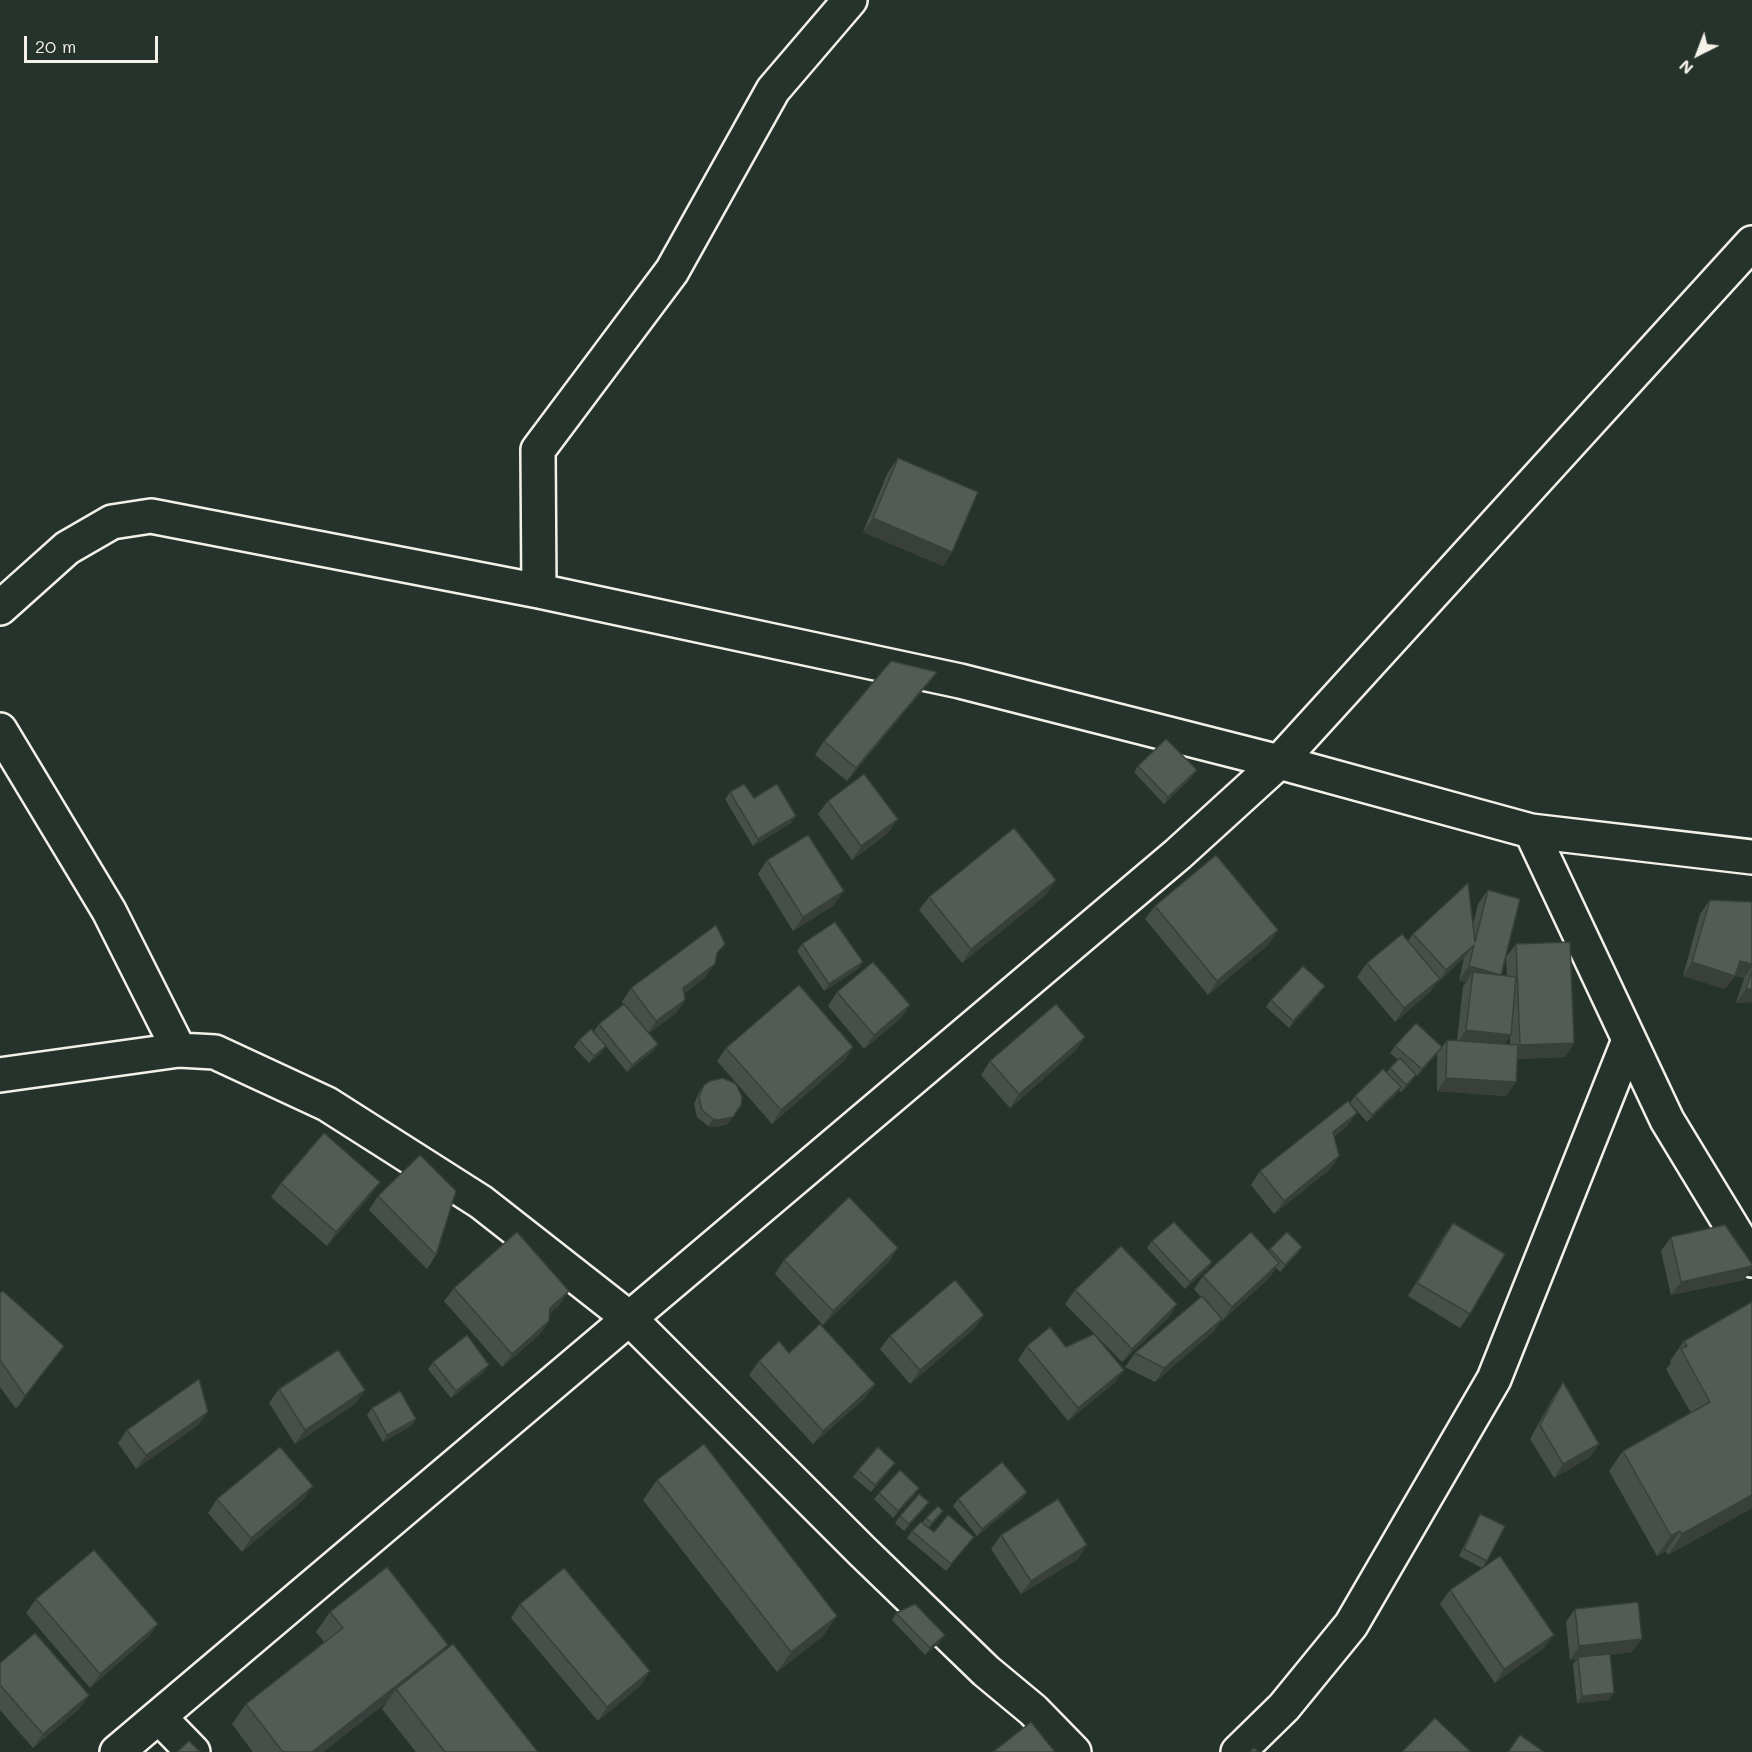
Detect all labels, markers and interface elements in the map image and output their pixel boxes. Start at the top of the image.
scale bar [27,24,160,62]
north arrow [1668,24,1728,84]
text: 20 m [35,34,76,58]
text: N [1674,56,1697,80]

